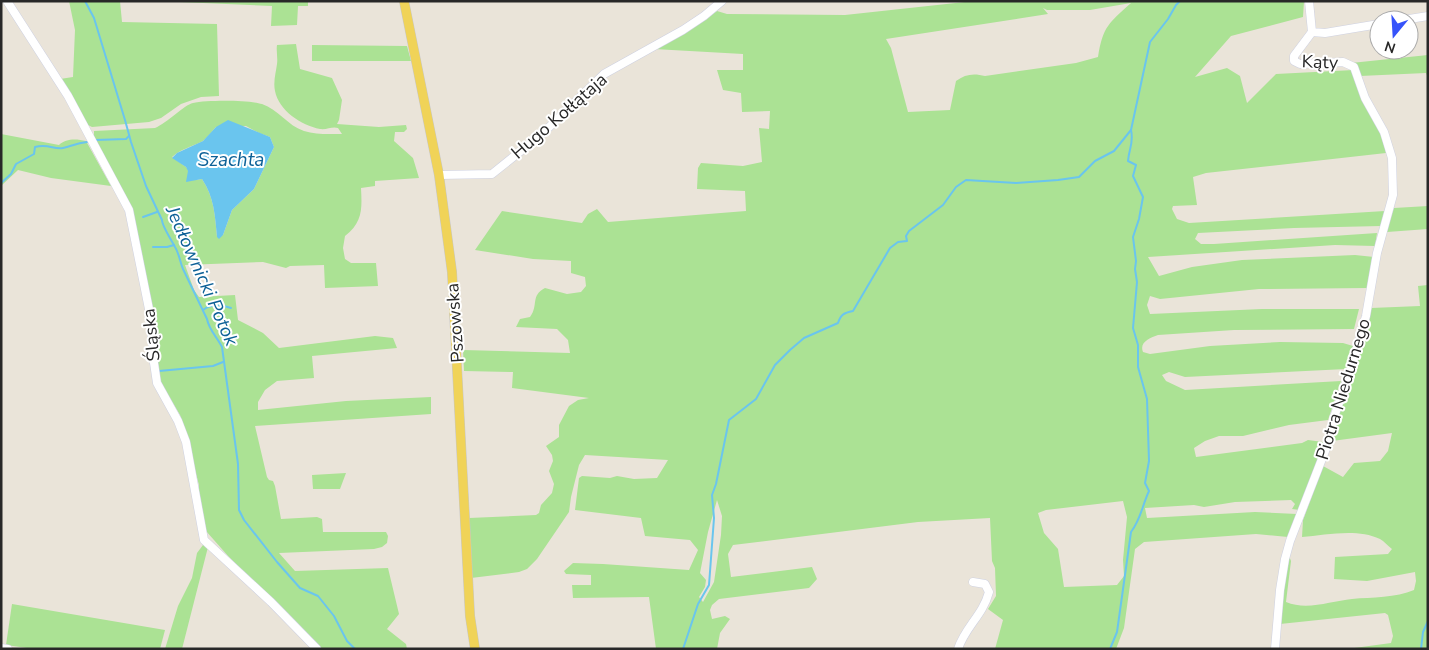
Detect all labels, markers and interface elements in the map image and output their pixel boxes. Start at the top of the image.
north arrow [1369,10,1419,60]
text: N [1382,36,1398,58]
street label: Kąty [1301,49,1339,75]
street label: Hugo Kołłątaja [506,68,612,164]
water label: Szachta [198,147,264,173]
water label: Jedłownicki Potok [159,201,245,351]
street label: Pszowska [440,282,470,364]
street label: Śląska [136,307,166,363]
street label: Piotra Niedurnego [1310,315,1376,463]

